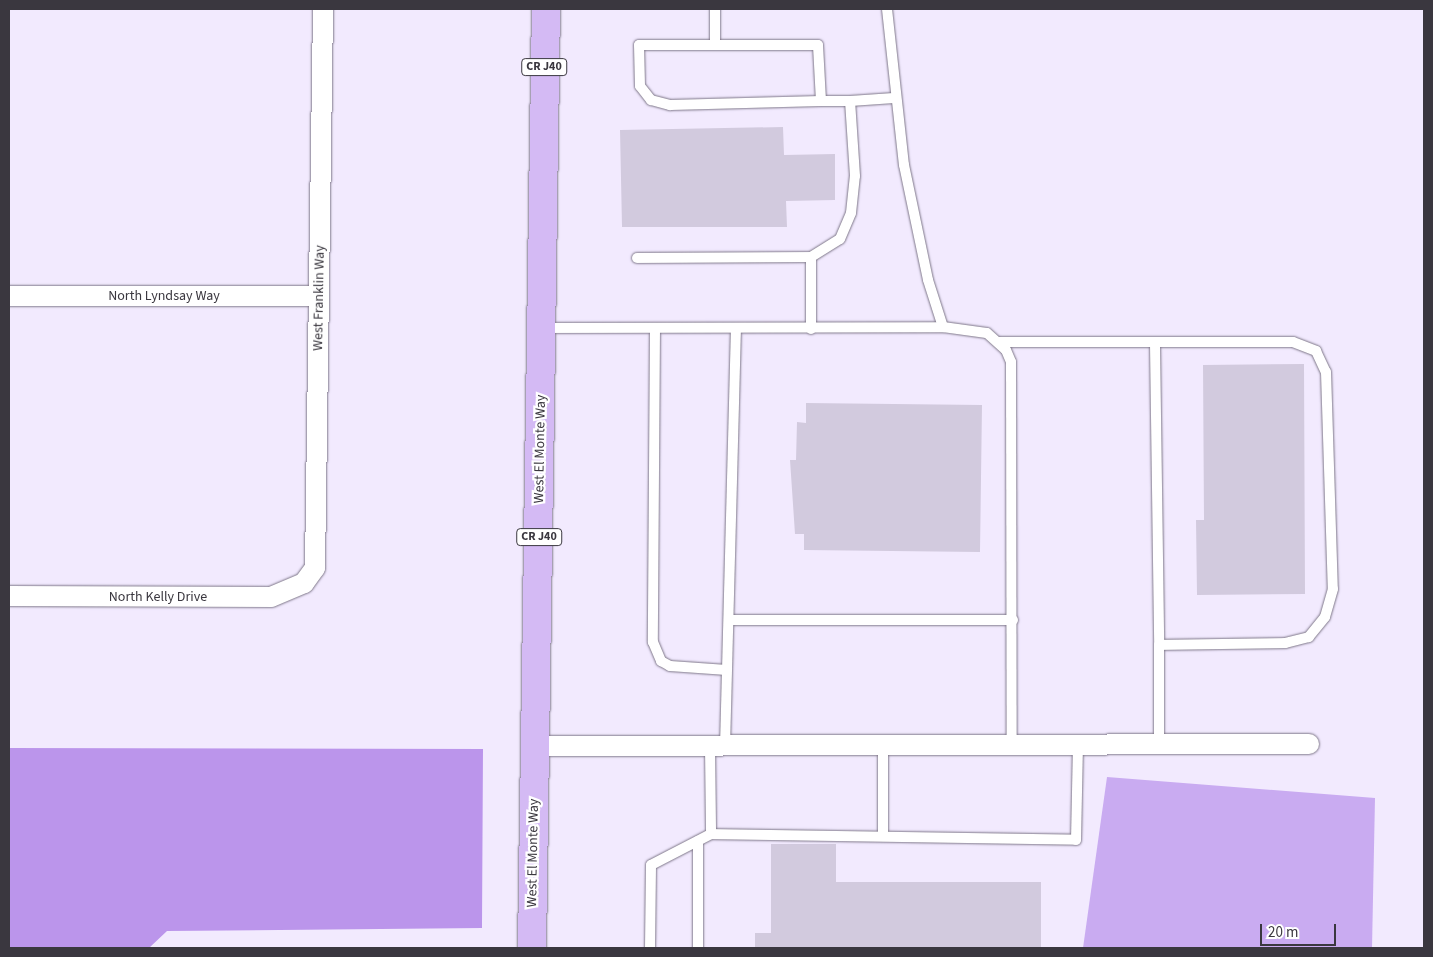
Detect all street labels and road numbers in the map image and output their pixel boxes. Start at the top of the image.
road number: CR J40 [520,58,568,76]
street label: West Franklin Way [310,245,328,351]
street label: North Lyndsay Way [108,288,220,304]
street label: West El Monte Way [531,394,549,504]
road number: CR J40 [515,528,563,546]
street label: North Kelly Drive [109,589,207,605]
street label: West El Monte Way [524,798,542,908]

